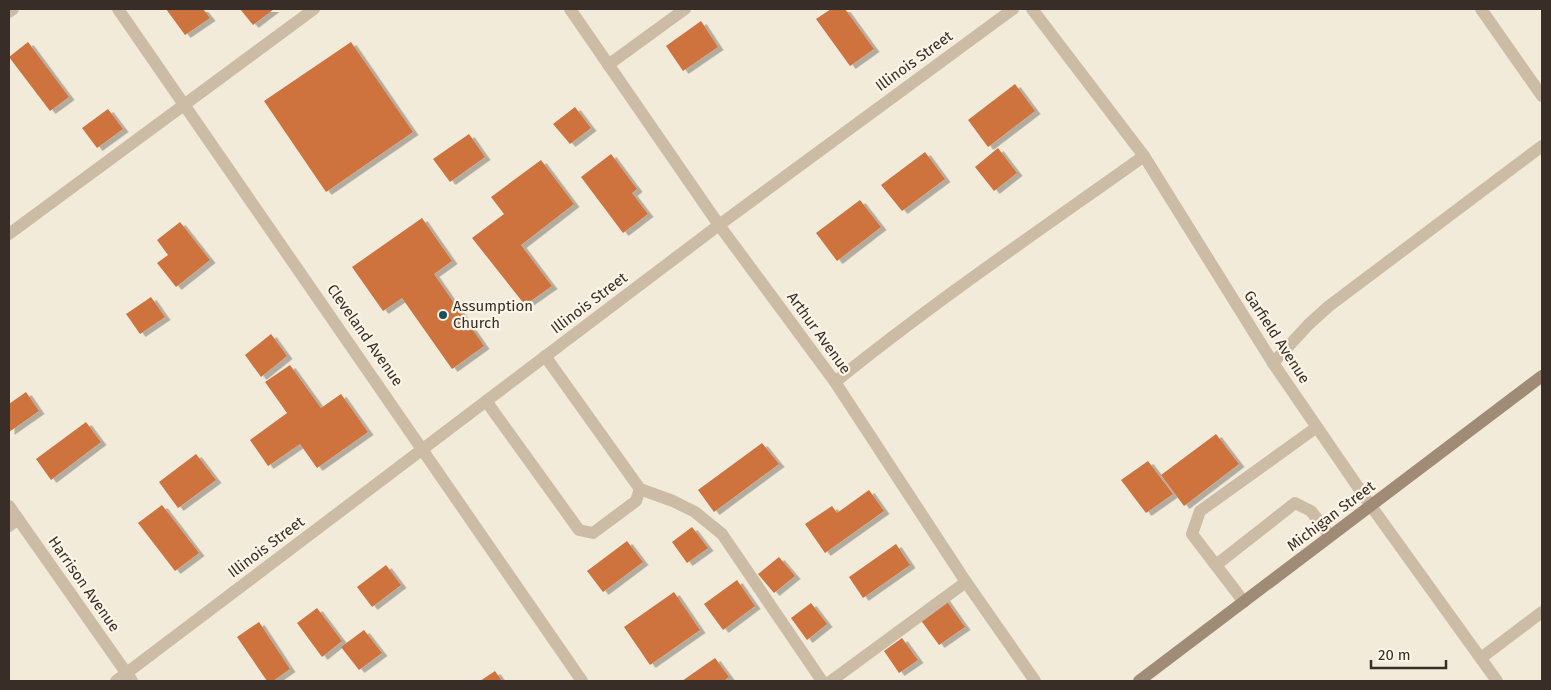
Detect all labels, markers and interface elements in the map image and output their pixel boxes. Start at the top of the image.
street label: Illinois Street [872,27,957,95]
street label: Illinois Street [547,268,631,338]
street label: Cleveland Avenue [323,281,407,389]
street label: Garfield Avenue [1240,287,1314,387]
street label: Arthur Avenue [783,289,855,377]
place label: Assumption Church [453,297,533,332]
marker: Assumption Church [437,309,449,321]
street label: Michigan Street [1284,477,1379,555]
street label: Illinois Street [224,512,308,582]
street label: Harrison Avenue [44,533,124,635]
scale bar [1371,638,1446,670]
text: 20 m [1378,646,1411,664]

